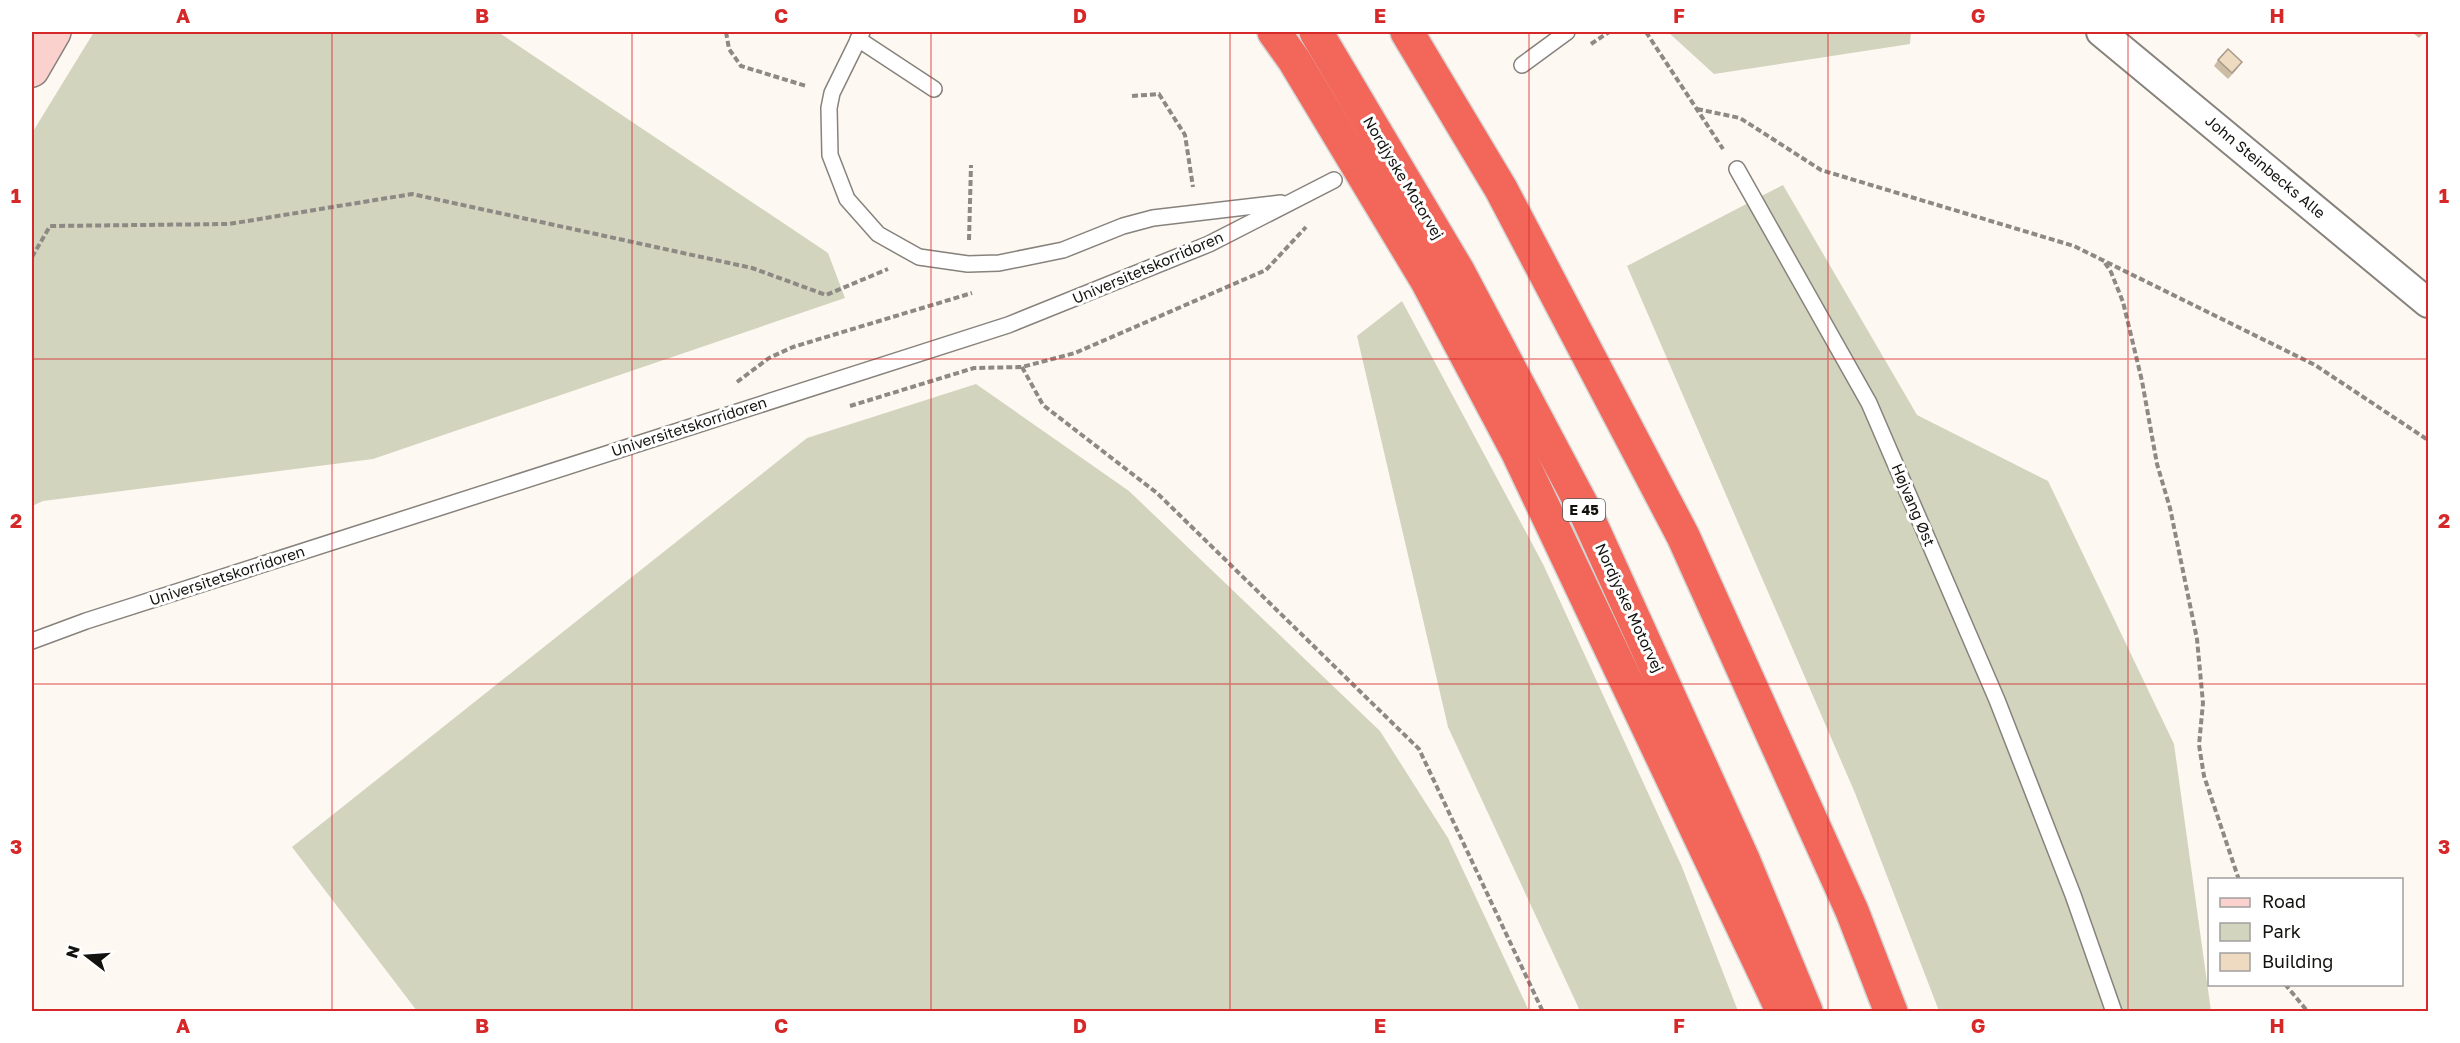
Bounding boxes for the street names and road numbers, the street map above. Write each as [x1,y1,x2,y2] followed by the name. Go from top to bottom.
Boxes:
[2202,111,2329,222] street label: John Steinbecks Alle
[1360,113,1448,242] street label: Nordjyske Motorvej
[1069,227,1226,307] street label: Universitetskorridoren
[609,392,769,460] street label: Universitetskorridoren
[1888,461,1939,549] street label: Højvang Øst
[1563,499,1605,521] road number: E 45
[1592,540,1668,675] street label: Nordjyske Motorvej
[147,541,307,609] street label: Universitetskorridoren

